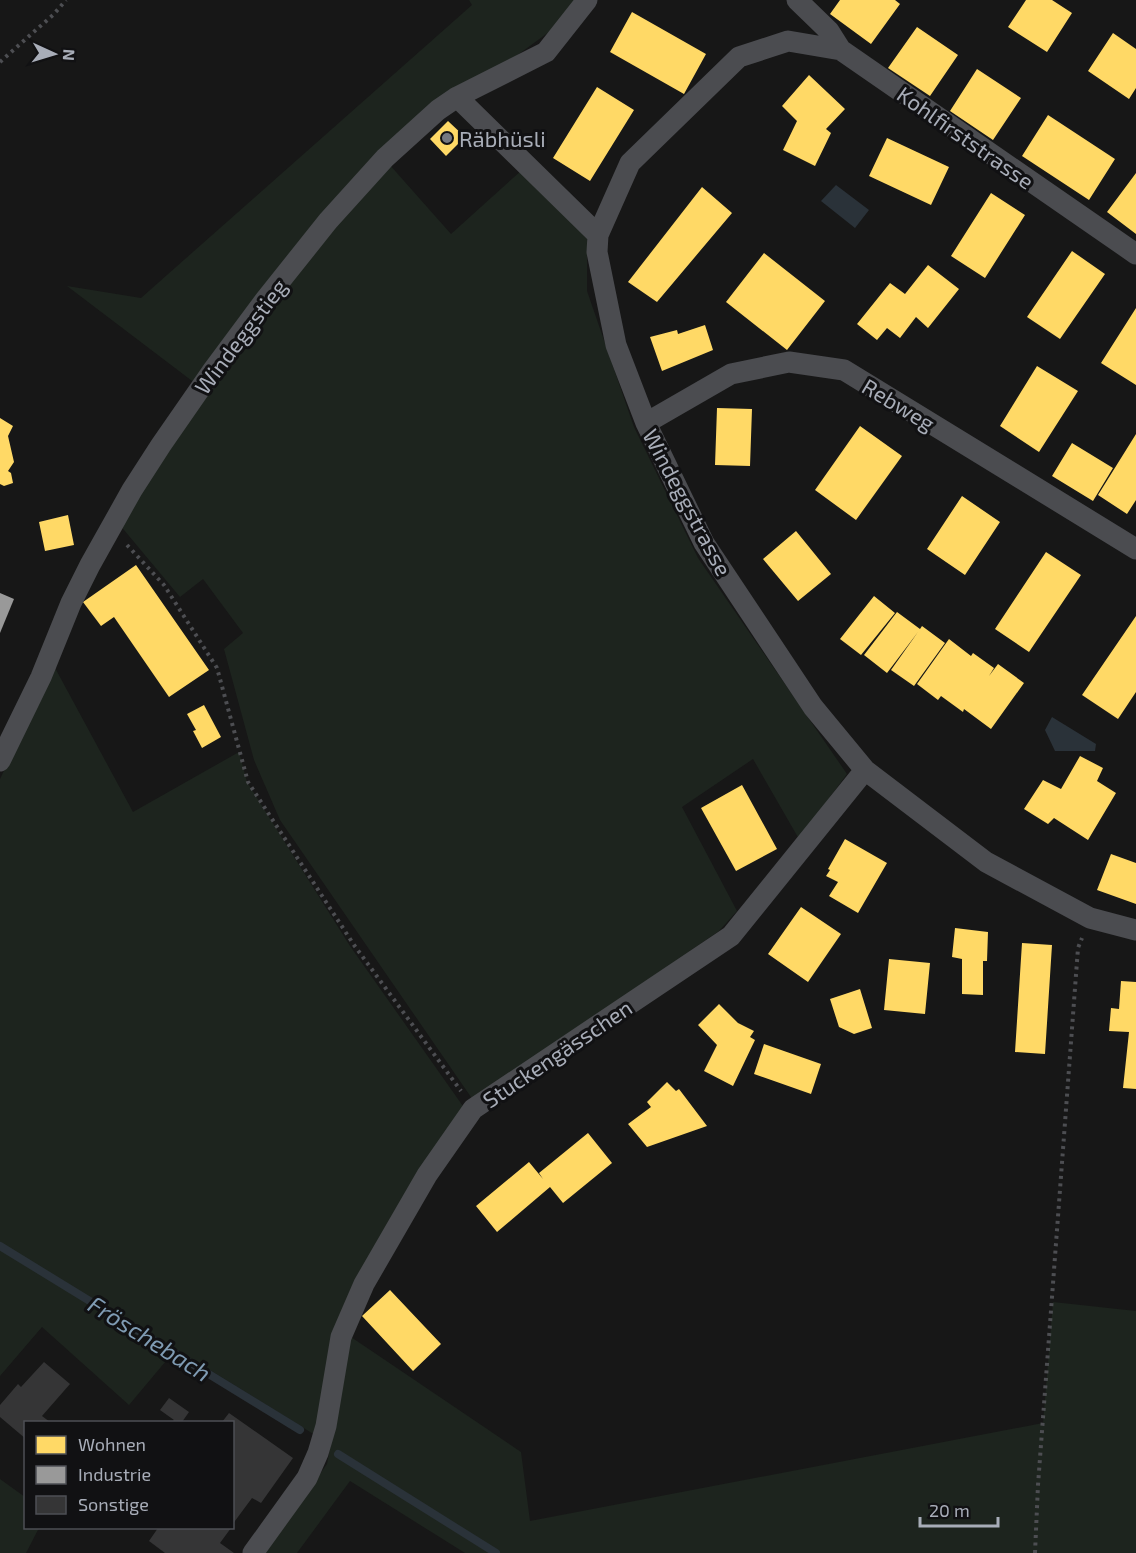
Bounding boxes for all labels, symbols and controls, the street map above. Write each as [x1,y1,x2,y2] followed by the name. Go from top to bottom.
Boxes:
[24,24,84,84] north arrow
[60,49,79,62] text: N
[893,80,1039,194] street label: Kohlfirststrasse
[459,125,546,151] place label: Räbhüsli
[440,131,454,145] marker: Räbhüsli
[188,273,292,399] street label: Windeggstieg
[858,372,940,436] street label: Rebweg
[638,424,738,580] street label: Windeggstrasse
[478,994,636,1112] street label: Stuckengässchen
[83,1289,217,1387] water label: Fröschebach
[24,1421,234,1529] legend
[78,1433,146,1455] text: Wohnen
[78,1463,151,1485] text: Industrie
[920,1490,998,1528] scale bar
[78,1493,149,1515] text: Sonstige
[929,1499,970,1521] text: 20 m

